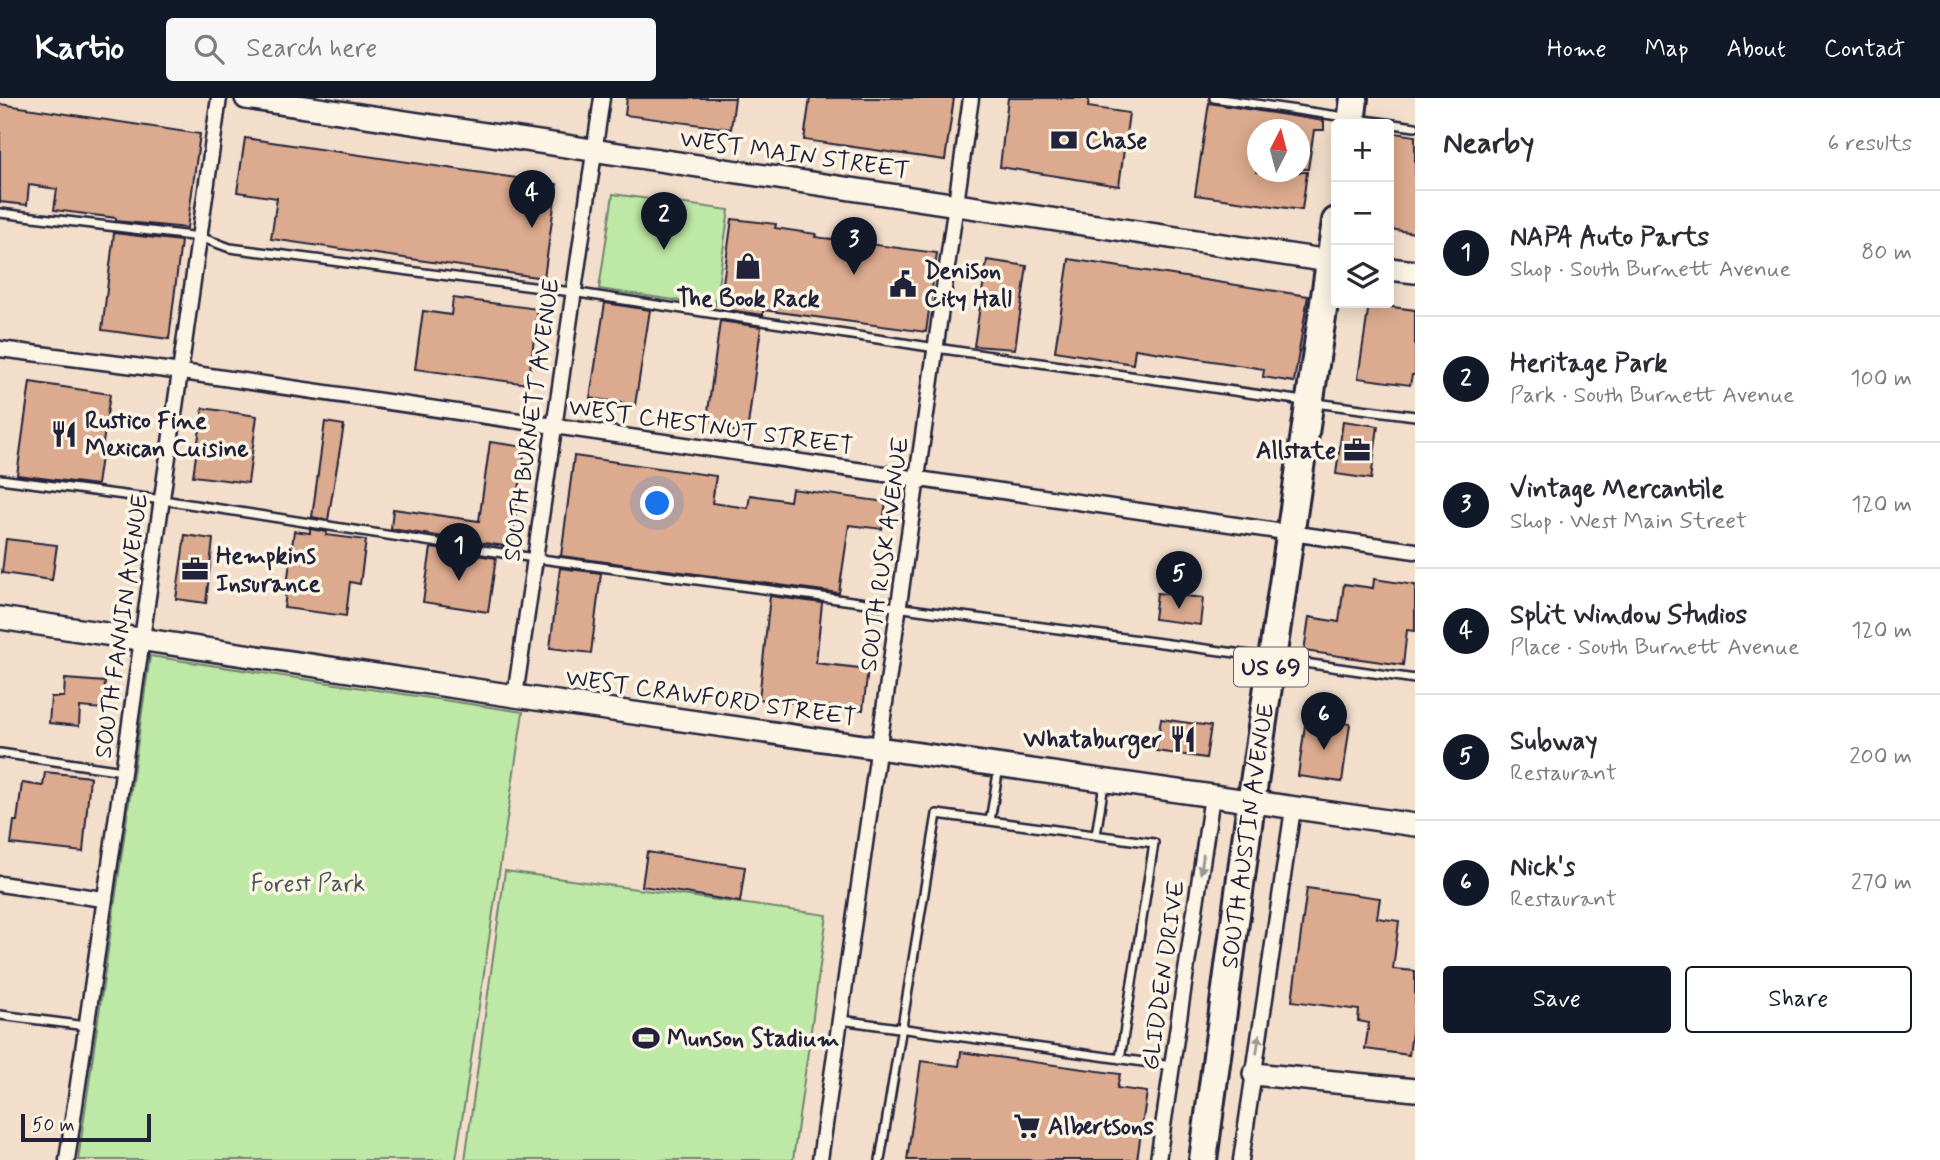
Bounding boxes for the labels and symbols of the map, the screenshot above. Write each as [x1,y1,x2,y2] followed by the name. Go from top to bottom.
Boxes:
[1247,119,1310,182] north arrow
[678,124,912,187] street label: WEST MAIN STREET
[1049,125,1079,155] bank icon: Chase
[1085,126,1147,157] place label: Chase
[509,170,555,228] pin: 4
[641,192,687,250] pin: 2
[831,217,877,275] pin: 3
[733,251,763,281] shop icon: The Book Rack
[924,256,1012,315] place label: Denison City Hall
[888,269,918,299] public building icon: Denison City Hall
[497,277,568,564] street label: SOUTH BURNETT AVENUE
[676,284,820,315] place label: The Book Rack
[567,392,855,463] street label: WEST CHESTNUT STREET
[85,406,249,465] place label: Rustico Fine Mexican Cuisine
[49,419,79,449] restaurant icon: Rustico Fine Mexican Cuisine
[854,435,917,674] street label: SOUTH RUSK AVENUE
[1342,435,1372,465] office icon: Allstate
[1256,436,1336,467] place label: Allstate
[640,486,674,520] your location
[89,492,156,761] street label: SOUTH FANNIN AVENUE
[436,523,482,581] pin: 1
[216,541,320,600] place label: Hempkins Insurance
[1156,551,1202,609] pin: 5
[180,554,210,584] office icon: Hempkins Insurance
[1234,648,1308,687] road number: US 69
[563,663,858,734] street label: WEST CRAWFORD STREET
[1301,692,1347,750] pin: 6
[1215,701,1282,971] street label: SOUTH AUSTIN AVENUE
[1168,724,1198,754] restaurant icon: Whataburger
[1023,725,1162,759] place label: Whataburger
[1197,853,1208,875] one-way arrow
[251,869,365,900] park label: Forest Park
[1136,878,1193,1072] street label: GLIDDEN DRIVE
[631,1023,661,1053] sports icon: Munson Stadium
[667,1024,840,1055] place label: Munson Stadium
[1253,1033,1264,1055] one-way arrow
[21,1111,150,1143] scale bar
[1012,1111,1042,1141] supermarket icon: Albertsons
[1048,1112,1154,1143] place label: Albertsons

